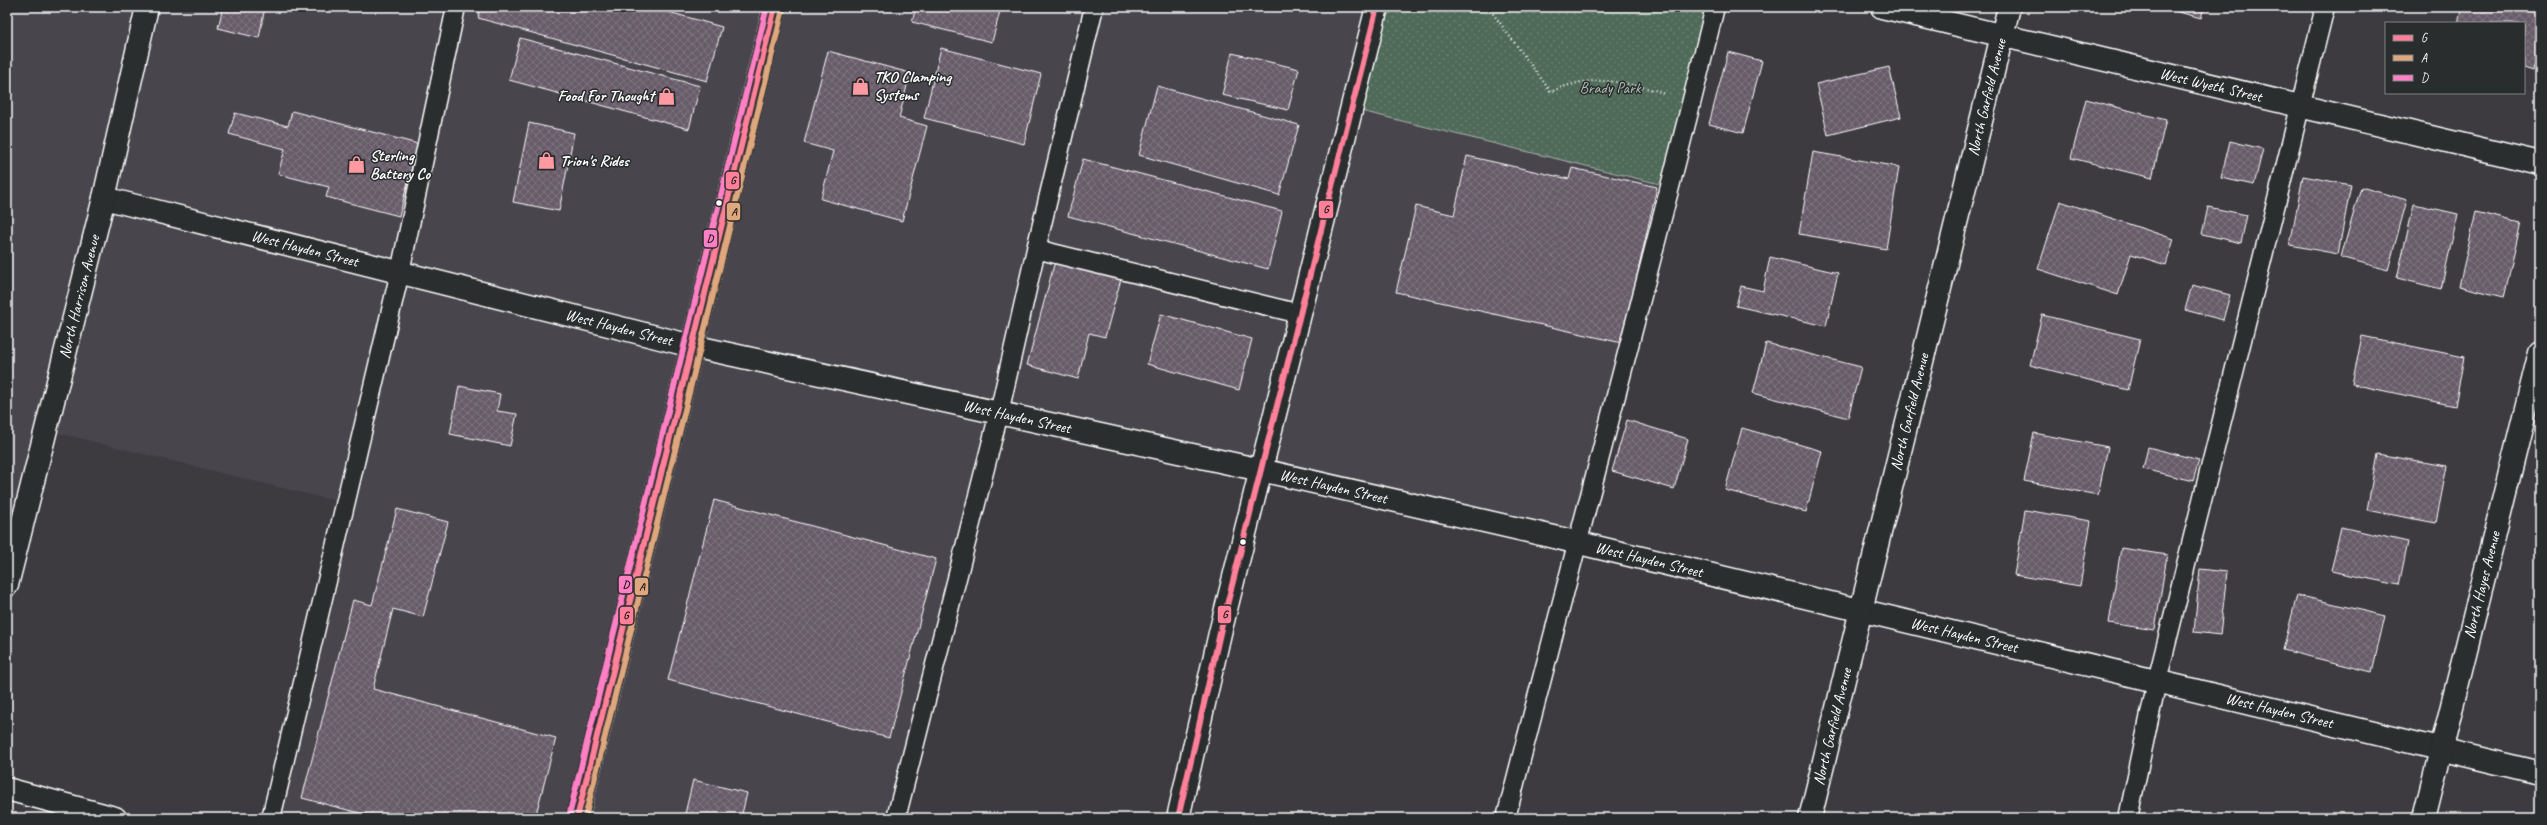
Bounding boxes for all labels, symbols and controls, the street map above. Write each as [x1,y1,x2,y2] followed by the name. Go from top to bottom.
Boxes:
[2385,22,2525,94] legend
[2421,30,2428,46] text: G
[1963,35,2011,158] street label: North Garfield Avenue
[2421,50,2428,66] text: A
[2158,63,2266,107] street label: West Wyeth Street
[874,67,953,105] place label: TKO Clamping Systems
[2421,70,2429,86] text: D
[851,76,871,96] shop icon: TKO Clamping Systems
[1579,78,1642,98] park label: Brady Park
[557,86,657,106] place label: Food For Thought
[657,86,677,106] shop icon: Food For Thought
[370,146,431,184] place label: Sterling Battery Co
[537,151,557,171] shop icon: Trion's Rides
[560,151,630,171] place label: Trion's Rides
[347,155,367,175] shop icon: Sterling Battery Co
[725,171,740,190] line badge: G
[730,173,737,187] text: G
[714,198,724,208] unlabelled marker
[1318,200,1334,219] line badge: G
[726,202,741,221] line badge: A
[1323,202,1330,216] text: G
[731,204,738,218] text: A
[249,225,362,272] street label: West Hayden Street
[703,229,718,248] line badge: D
[54,231,105,361] street label: North Harrison Avenue
[707,231,715,245] text: D
[563,305,676,351] street label: West Hayden Street
[1886,350,1934,473] street label: North Garfield Avenue
[961,395,1074,439] street label: West Hayden Street
[1278,465,1391,509] street label: West Hayden Street
[2459,528,2505,641] street label: North Hayes Avenue
[1238,537,1248,547] unlabelled marker
[1593,537,1706,583] street label: West Hayden Street
[618,575,633,594] line badge: D
[623,577,631,591] text: D
[634,577,649,596] line badge: A
[639,579,646,593] text: A
[1217,605,1232,624] line badge: G
[619,606,634,625] line badge: G
[1222,607,1229,621] text: G
[623,608,630,622] text: G
[1909,613,2021,658] street label: West Hayden Street
[1808,664,1857,787] street label: North Garfield Avenue
[2224,688,2337,733] street label: West Hayden Street

